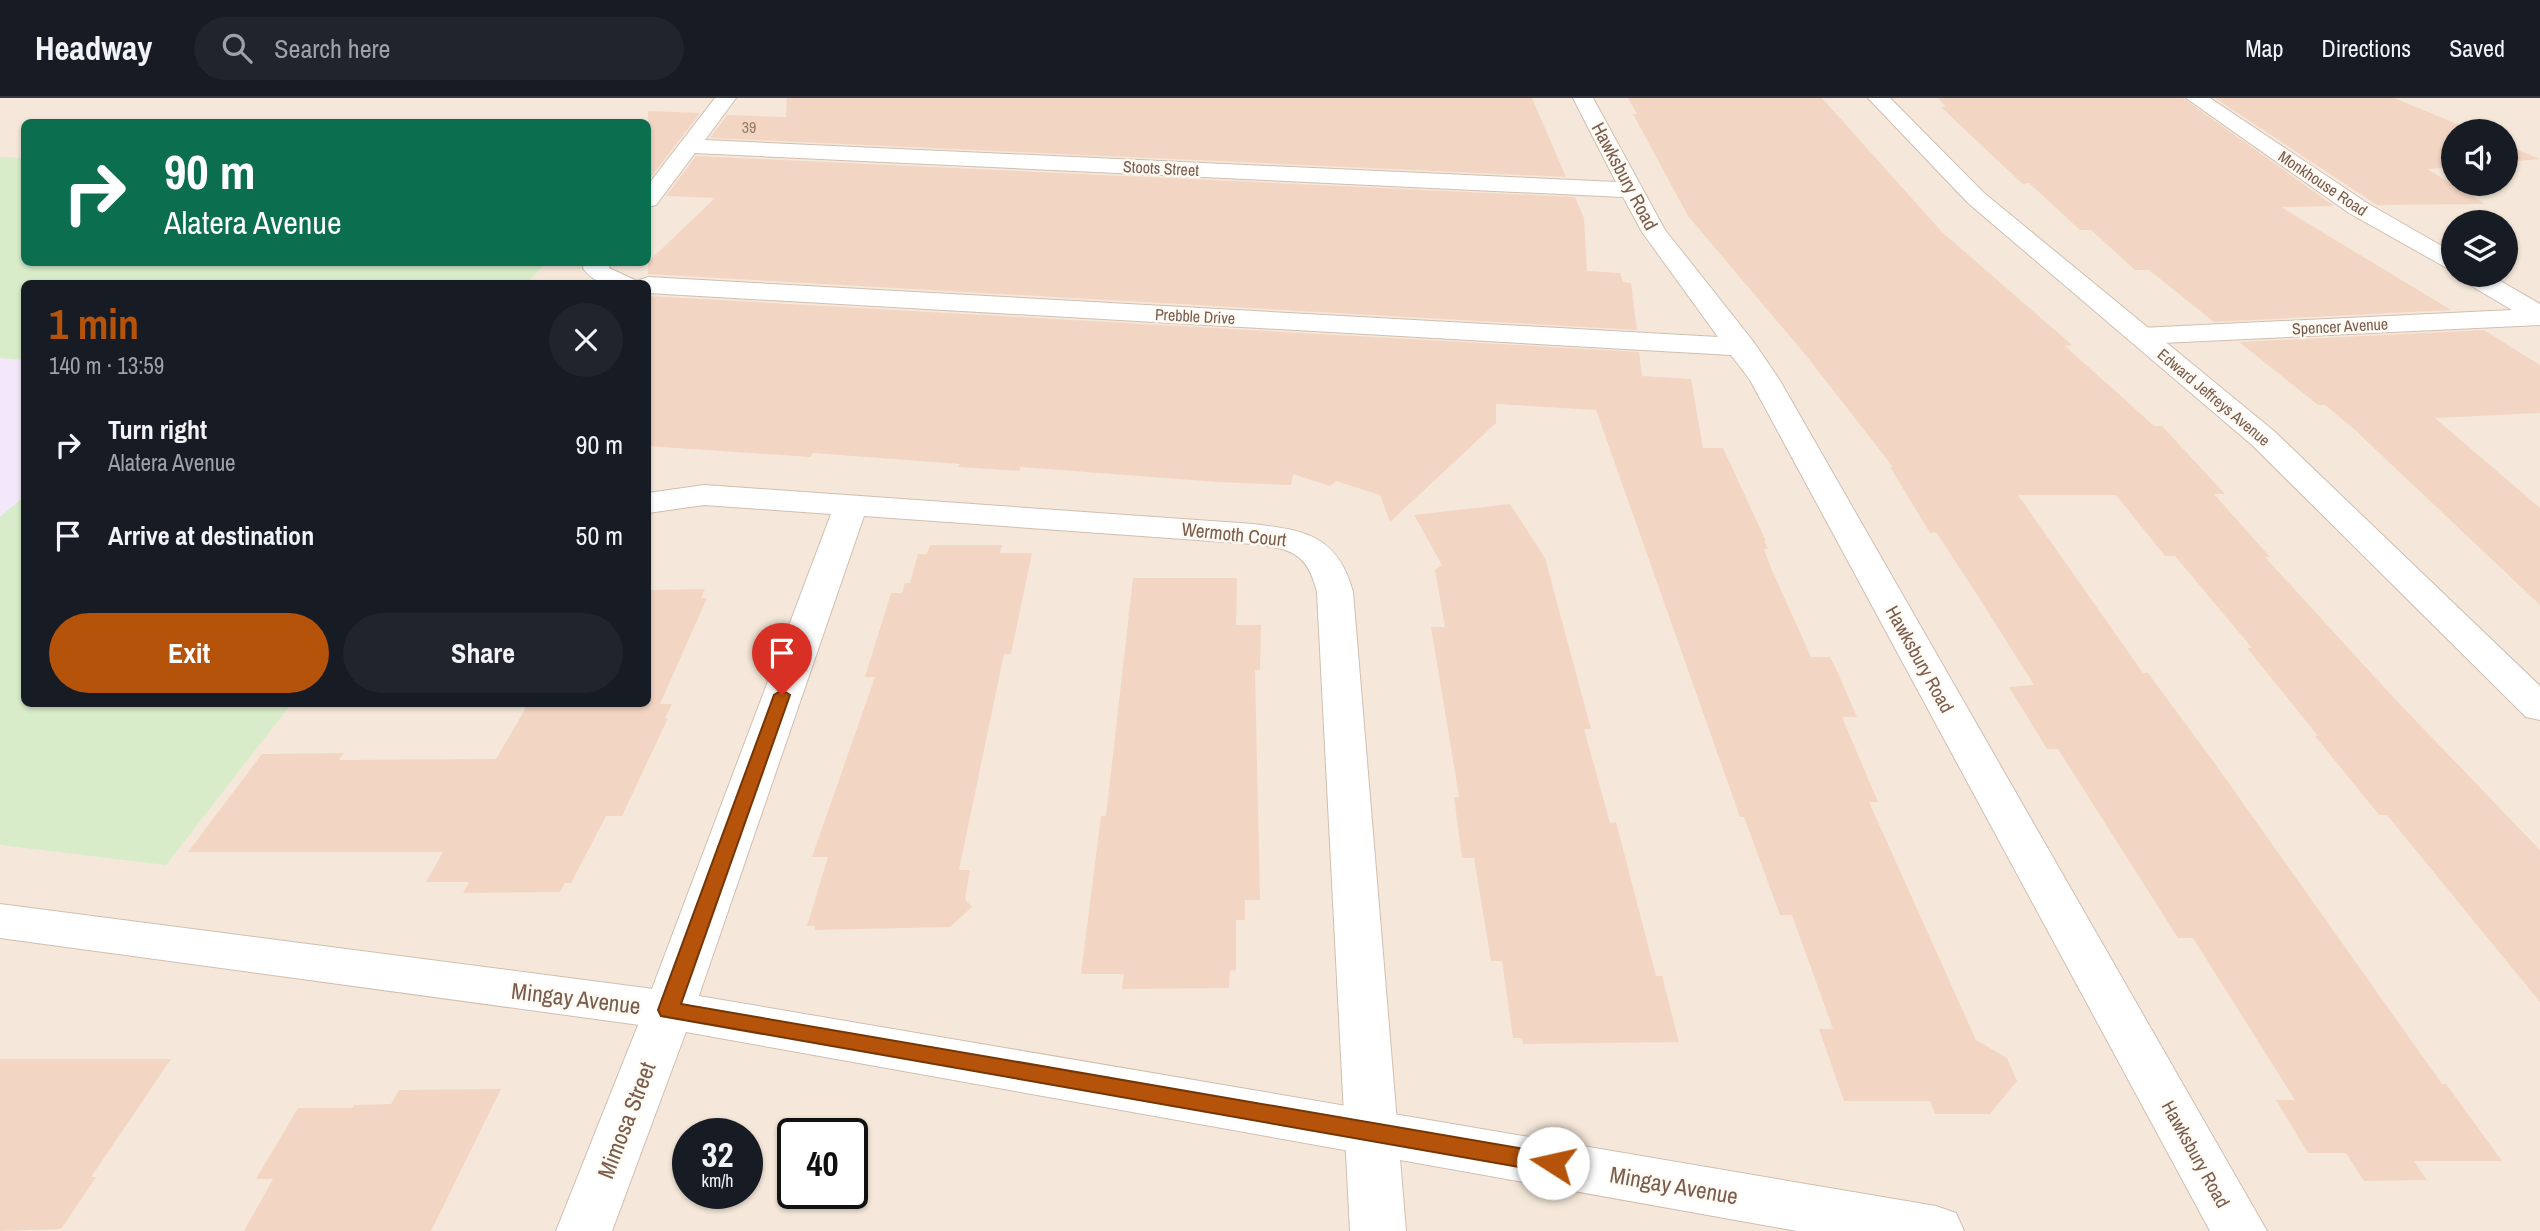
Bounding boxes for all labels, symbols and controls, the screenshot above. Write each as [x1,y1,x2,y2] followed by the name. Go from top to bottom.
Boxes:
[194,17,684,80] search box
[35,26,152,70] text: Headway
[218,29,256,67] icon: search
[274,31,390,66] text: Search here
[2245,32,2283,64] text: Map
[2321,32,2411,64] text: Directions
[2449,32,2505,64] text: Saved
[742,116,756,138] house number: 39
[1586,118,1664,234] street label: Hawksbury Road
[2441,119,2518,287] map controls
[2441,119,2518,196] button: sound
[164,138,256,204] text: 90 m
[2274,145,2372,221] street label: Monkhouse Road
[49,147,140,238] icon: right
[1123,155,1200,181] street label: Stoots Street
[164,201,342,244] text: Alatera Avenue
[2441,210,2518,287] button: layers
[49,296,139,352] text: 1 min
[549,303,623,377] button: close
[1154,303,1236,329] street label: Prebble Drive
[2291,313,2389,339] street label: Spencer Avenue
[2153,343,2275,451] street label: Edward Jeffreys Avenue
[49,350,164,381] text: 140 m · 13:59
[108,412,207,447] text: Turn right
[49,426,87,464] icon: right
[576,427,623,462] text: 90 m
[108,447,236,478] text: Alatera Avenue
[1180,516,1288,553] street label: Wermoth Court
[49,517,87,555] icon: arrive
[108,518,314,553] text: Arrive at destination
[576,518,623,553] text: 50 m
[1880,601,1960,717] street label: Hawksbury Road
[49,613,329,693] button: Exit
[343,613,623,693] button: Share
[752,623,812,695] pin
[763,634,801,672] icon: arrive
[510,975,642,1021] street label: Mingay Avenue
[590,1057,662,1183] street label: Mimosa Street
[2156,1096,2236,1212] street label: Hawksbury Road
[777,1118,868,1209] speed limit sign: 40
[1516,1126,1590,1200] position arrow
[702,1131,733,1178] text: 32
[1607,1158,1741,1212] street label: Mingay Avenue
[702,1168,734,1193] text: km/h

